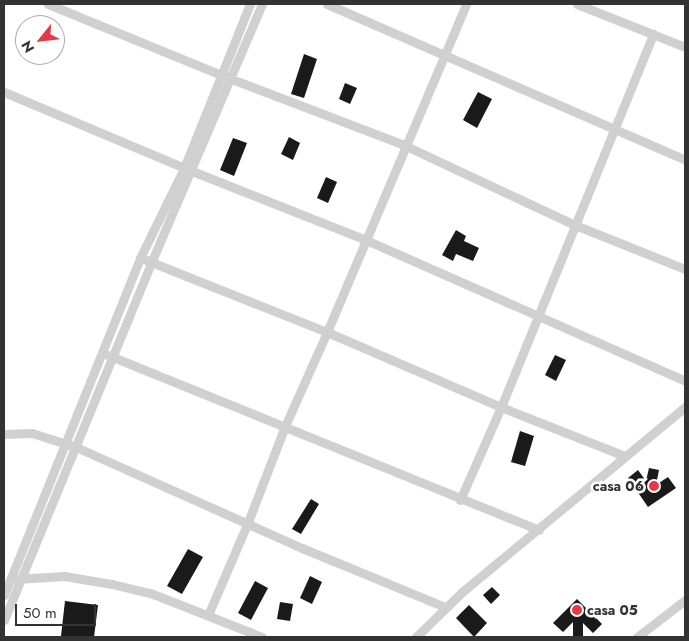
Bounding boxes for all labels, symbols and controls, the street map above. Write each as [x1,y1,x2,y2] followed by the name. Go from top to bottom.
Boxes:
[15,15,65,65] north arrow
[16,37,39,57] text: N
[593,478,644,494] place label: casa 06
[648,480,660,492] marker: casa 06
[18,594,99,626] scale bar
[23,602,57,624] text: 50 m
[587,602,638,618] place label: casa 05
[571,604,583,616] marker: casa 05

